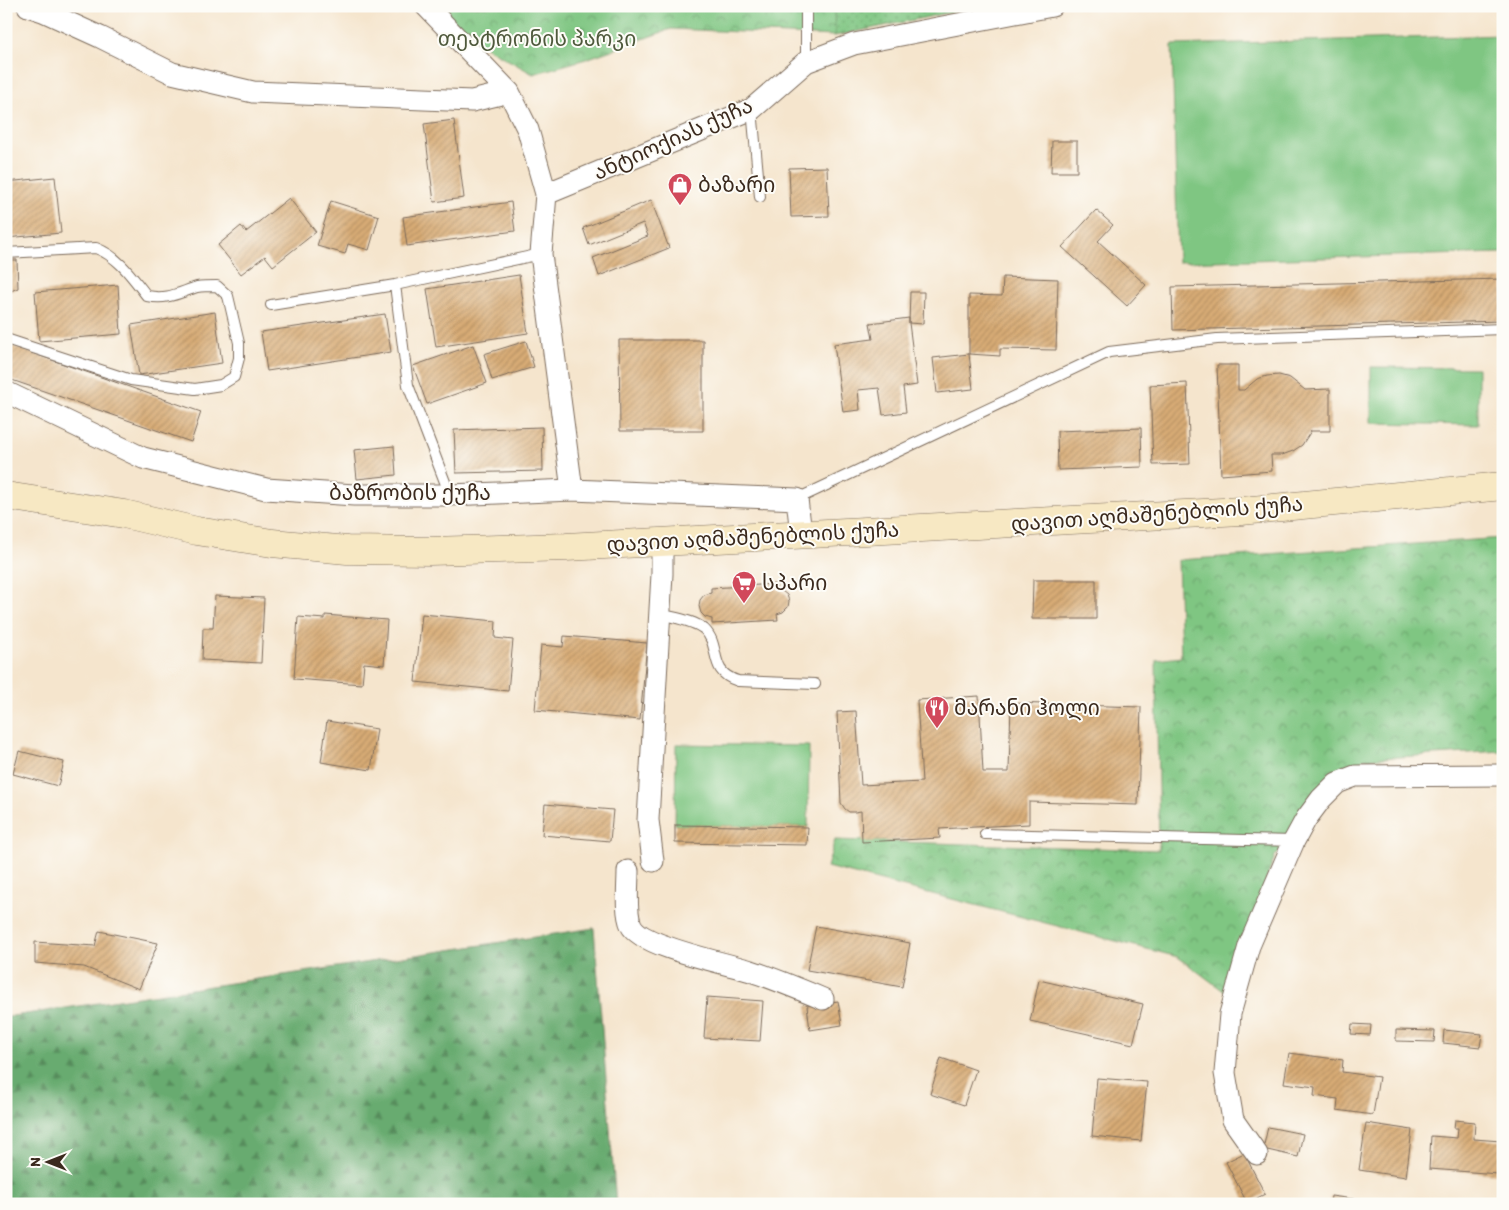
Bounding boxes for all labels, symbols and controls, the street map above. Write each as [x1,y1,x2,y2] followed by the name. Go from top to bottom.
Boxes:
[438,26,636,51] park label: თეატრონის პარკი
[589,92,756,185] street label: ანტიოქიას ქუჩა
[667,172,693,206] shop icon: ბაზარი
[698,172,775,197] place label: ბაზარი
[329,480,491,505] street label: ბაზრობის ქუჩა
[1010,491,1304,537] street label: დავით აღმაშენებლის ქუჩა
[606,516,900,558] street label: დავით აღმაშენებლის ქუჩა
[731,570,757,604] supermarket icon: სპარი
[762,570,827,595] place label: სპარი
[924,695,950,729] restaurant icon: მარანი ჰოლი
[954,695,1100,721] place label: მარანი ჰოლი
[22,1138,72,1188] north arrow
[27,1157,44,1167] text: N

